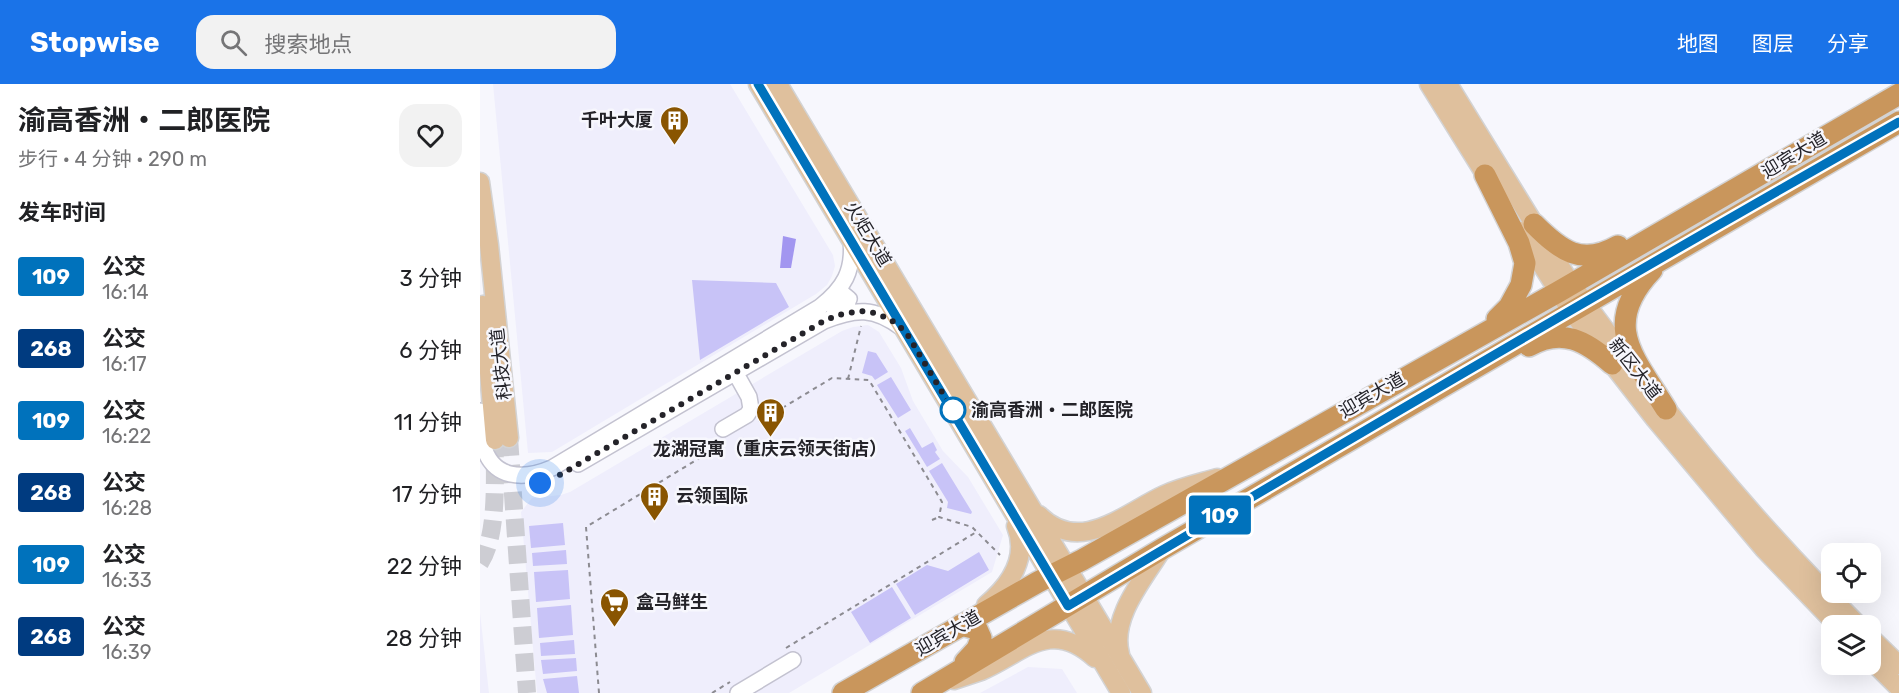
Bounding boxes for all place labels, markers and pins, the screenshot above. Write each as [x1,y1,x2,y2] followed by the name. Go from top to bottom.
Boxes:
[658,104,690,146] building icon: 千叶大厦
[581,109,653,131] place label: 千叶大厦
[754,396,786,438] building icon: 龙湖冠寓（重庆云领天街店）
[940,397,966,423] marker: 渝高香洲‧二郎医院
[971,399,1133,421] place label: 渝高香洲‧二郎医院
[653,438,887,460] place label: 龙湖冠寓（重庆云领天街店）
[639,480,671,522] building icon: 云领国际
[676,485,748,507] place label: 云领国际
[599,586,631,628] supermarket icon: 盒马鲜生
[636,591,708,613] place label: 盒马鲜生

